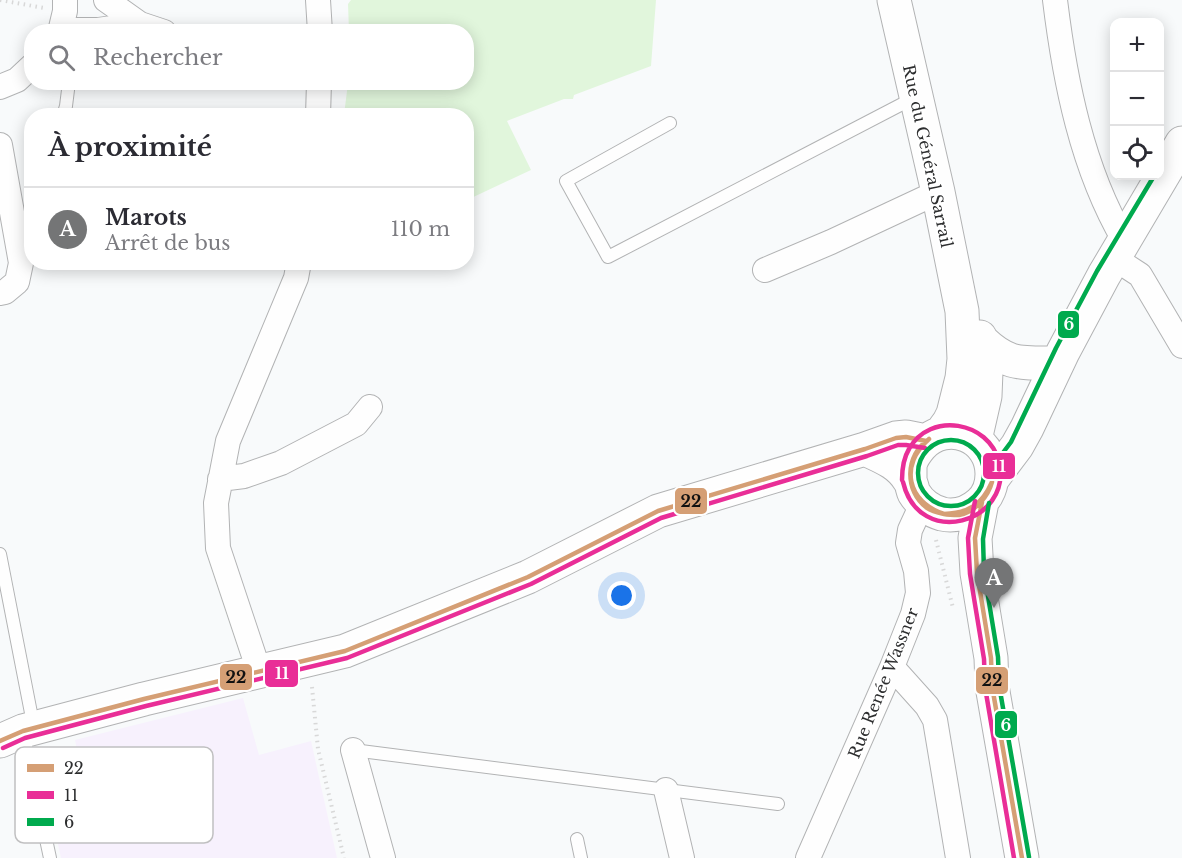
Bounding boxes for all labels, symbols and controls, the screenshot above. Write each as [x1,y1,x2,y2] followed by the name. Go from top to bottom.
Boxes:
[1110,18,1164,180] map controls
[1110,18,1164,72] button: +
[24,24,474,90] search box
[45,41,78,74] icon: search
[93,44,223,71] text: Rechercher
[899,63,957,249] street label: Rue du Général Sarrail
[1110,72,1164,126] button: −
[1110,126,1164,180] button: locate
[48,131,212,163] text: À proximité
[105,204,187,231] text: Marots
[59,217,76,241] text: A
[391,217,450,241] text: 110 m
[105,231,230,255] text: Arrêt de bus
[1057,310,1080,339] line badge: 6
[1064,314,1075,334] text: 6
[982,452,1016,480] line badge: 11
[992,456,1006,476] text: 11
[674,487,708,515] line badge: 22
[681,491,701,511] text: 22
[974,558,1014,608] pin: A
[607,581,636,610] your location
[844,604,923,761] street label: Rue Renée Wassner
[264,659,299,688] line badge: 11
[219,663,253,691] line badge: 22
[275,663,289,683] text: 11
[975,666,1009,695] line badge: 22
[226,667,246,687] text: 22
[982,670,1002,690] text: 22
[994,710,1018,739] line badge: 6
[1001,715,1012,735] text: 6
[15,747,213,843] legend
[64,758,84,778] text: 22
[64,785,78,805] text: 11
[64,812,74,832] text: 6

